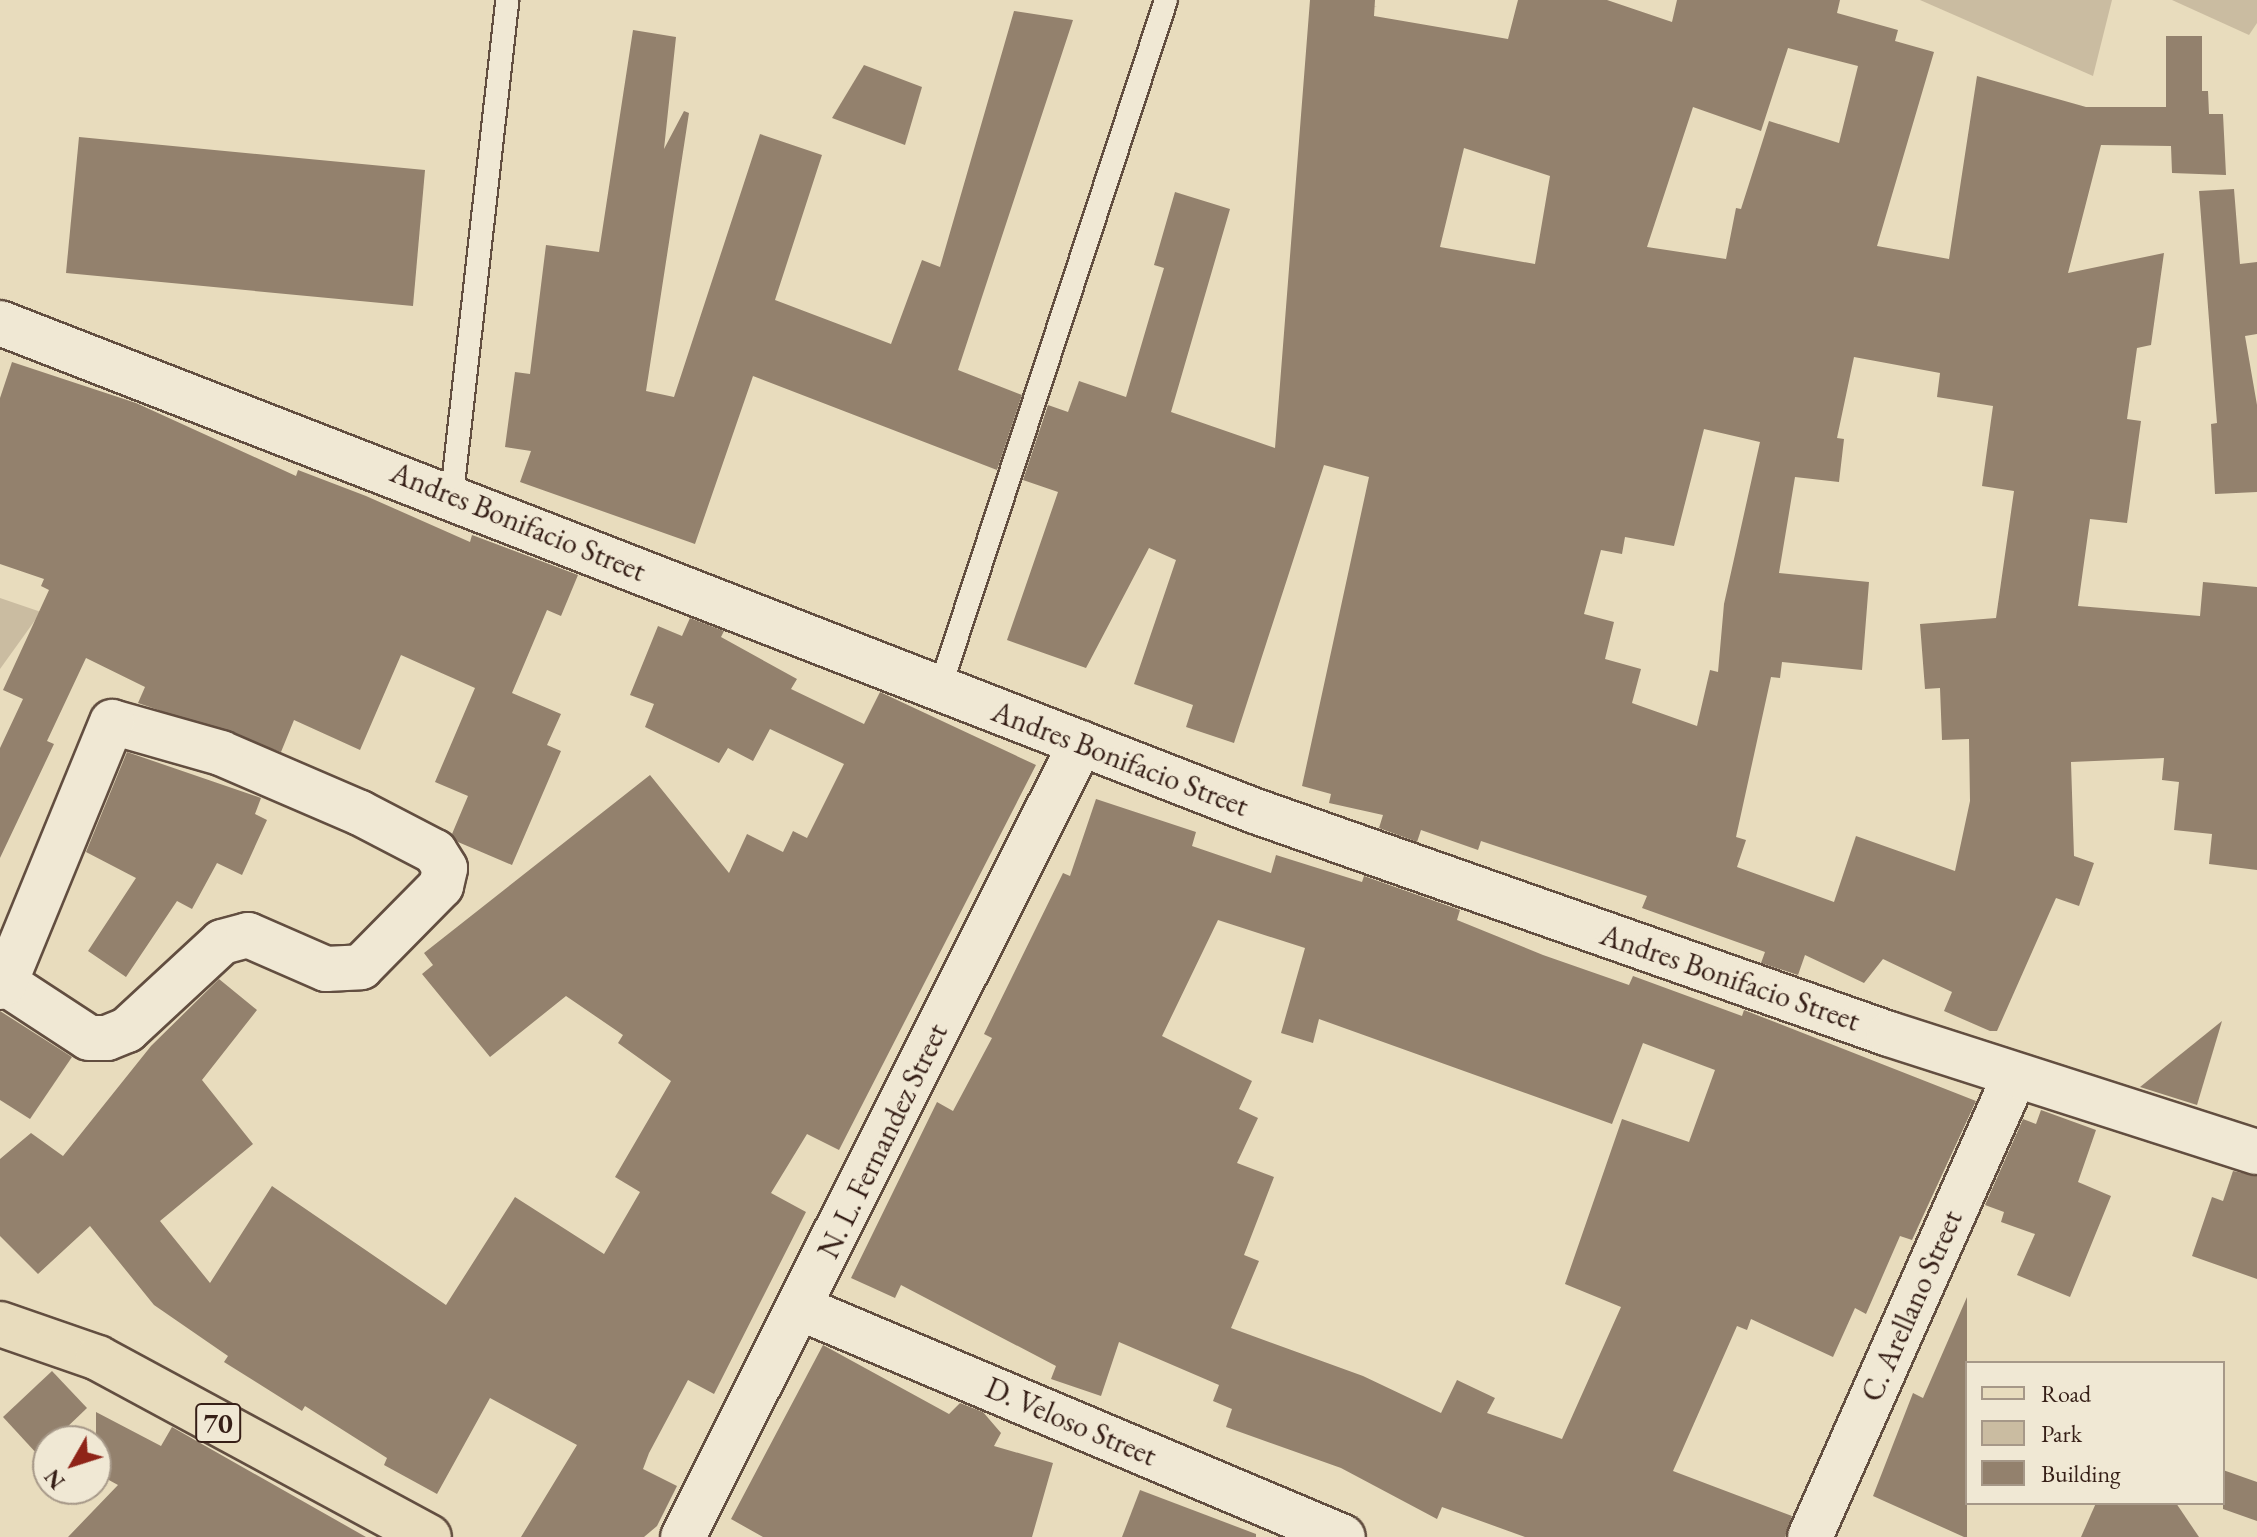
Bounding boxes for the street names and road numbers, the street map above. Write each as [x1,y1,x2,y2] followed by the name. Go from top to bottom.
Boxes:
[385,454,651,590] street label: Andres Bonifacio Street
[987,693,1253,825] street label: Andres Bonifacio Street
[1596,917,1864,1039] street label: Andres Bonifacio Street
[810,1018,956,1264] street label: N. L. Fernandez Street
[1854,1205,1970,1407] street label: C. Arellano Street
[980,1370,1162,1474] street label: D. Veloso Street
[194,1399,242,1447] road number: 70

